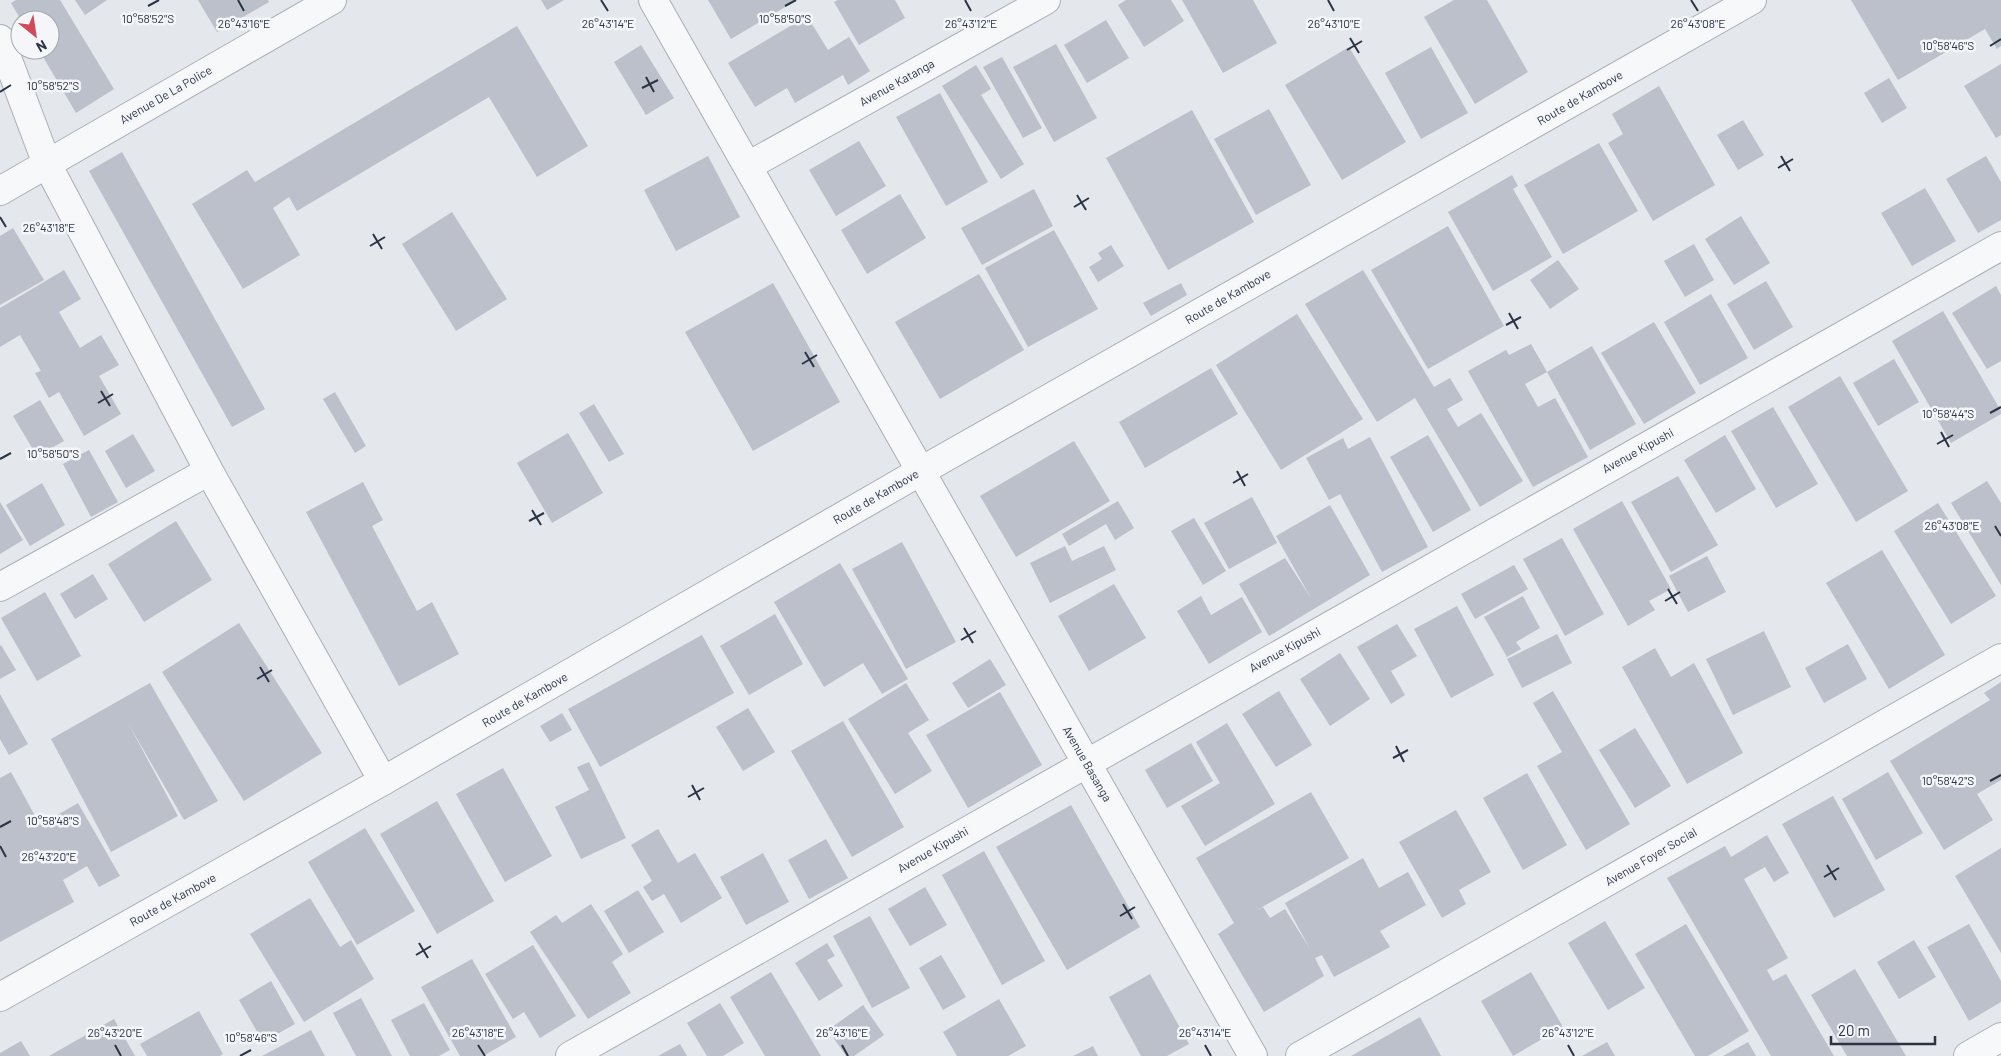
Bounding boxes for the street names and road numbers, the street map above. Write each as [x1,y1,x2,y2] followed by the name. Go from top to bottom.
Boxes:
[857,56,936,108] street label: Avenue Katanga
[117,62,214,126] street label: Avenue De La Police
[1534,67,1625,127] street label: Route de Kambove
[1182,266,1273,326] street label: Route de Kambove
[1599,425,1676,475] street label: Avenue Kipushi
[830,466,921,526] street label: Route de Kambove
[1246,624,1323,674] street label: Avenue Kipushi
[479,669,570,729] street label: Route de Kambove
[1061,723,1115,804] street label: Avenue Basanga
[895,823,970,875] street label: Avenue Kipushi
[1602,824,1699,888] street label: Avenue Foyer Social
[127,870,218,929] street label: Route de Kambove

